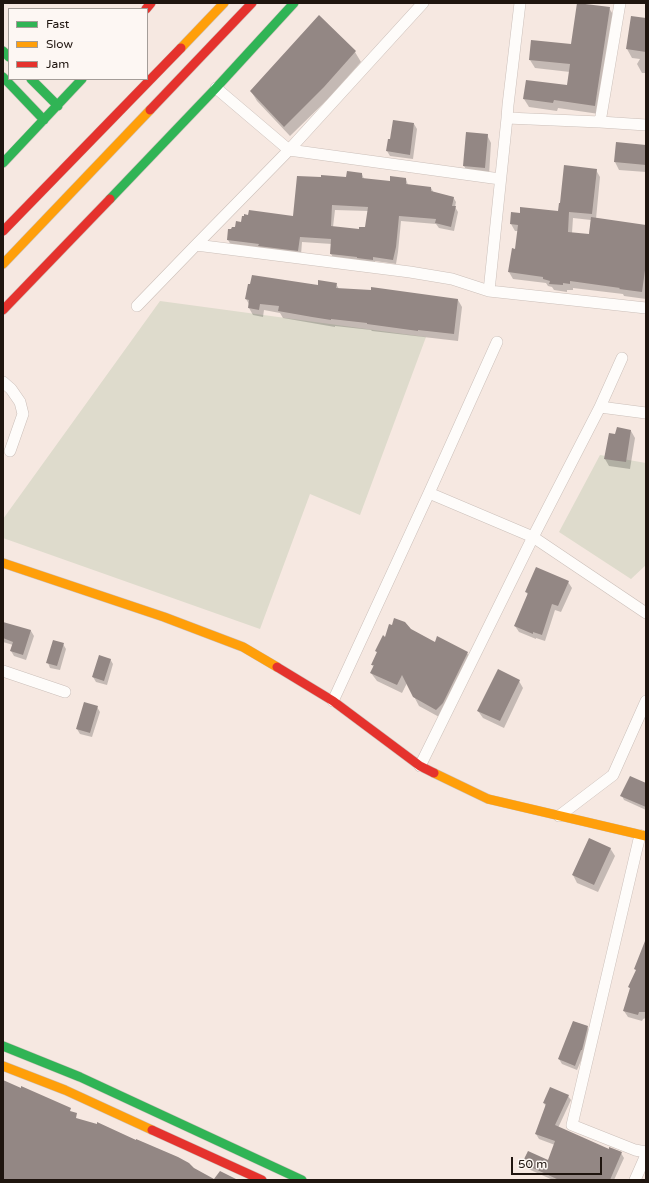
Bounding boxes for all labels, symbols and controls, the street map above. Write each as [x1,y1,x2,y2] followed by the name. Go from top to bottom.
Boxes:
[8,8,148,80] legend
[46,17,69,31] text: Fast
[46,37,73,51] text: Slow
[46,57,69,71] text: Jam
[513,1149,604,1175] scale bar
[518,1157,547,1171] text: 50 m

